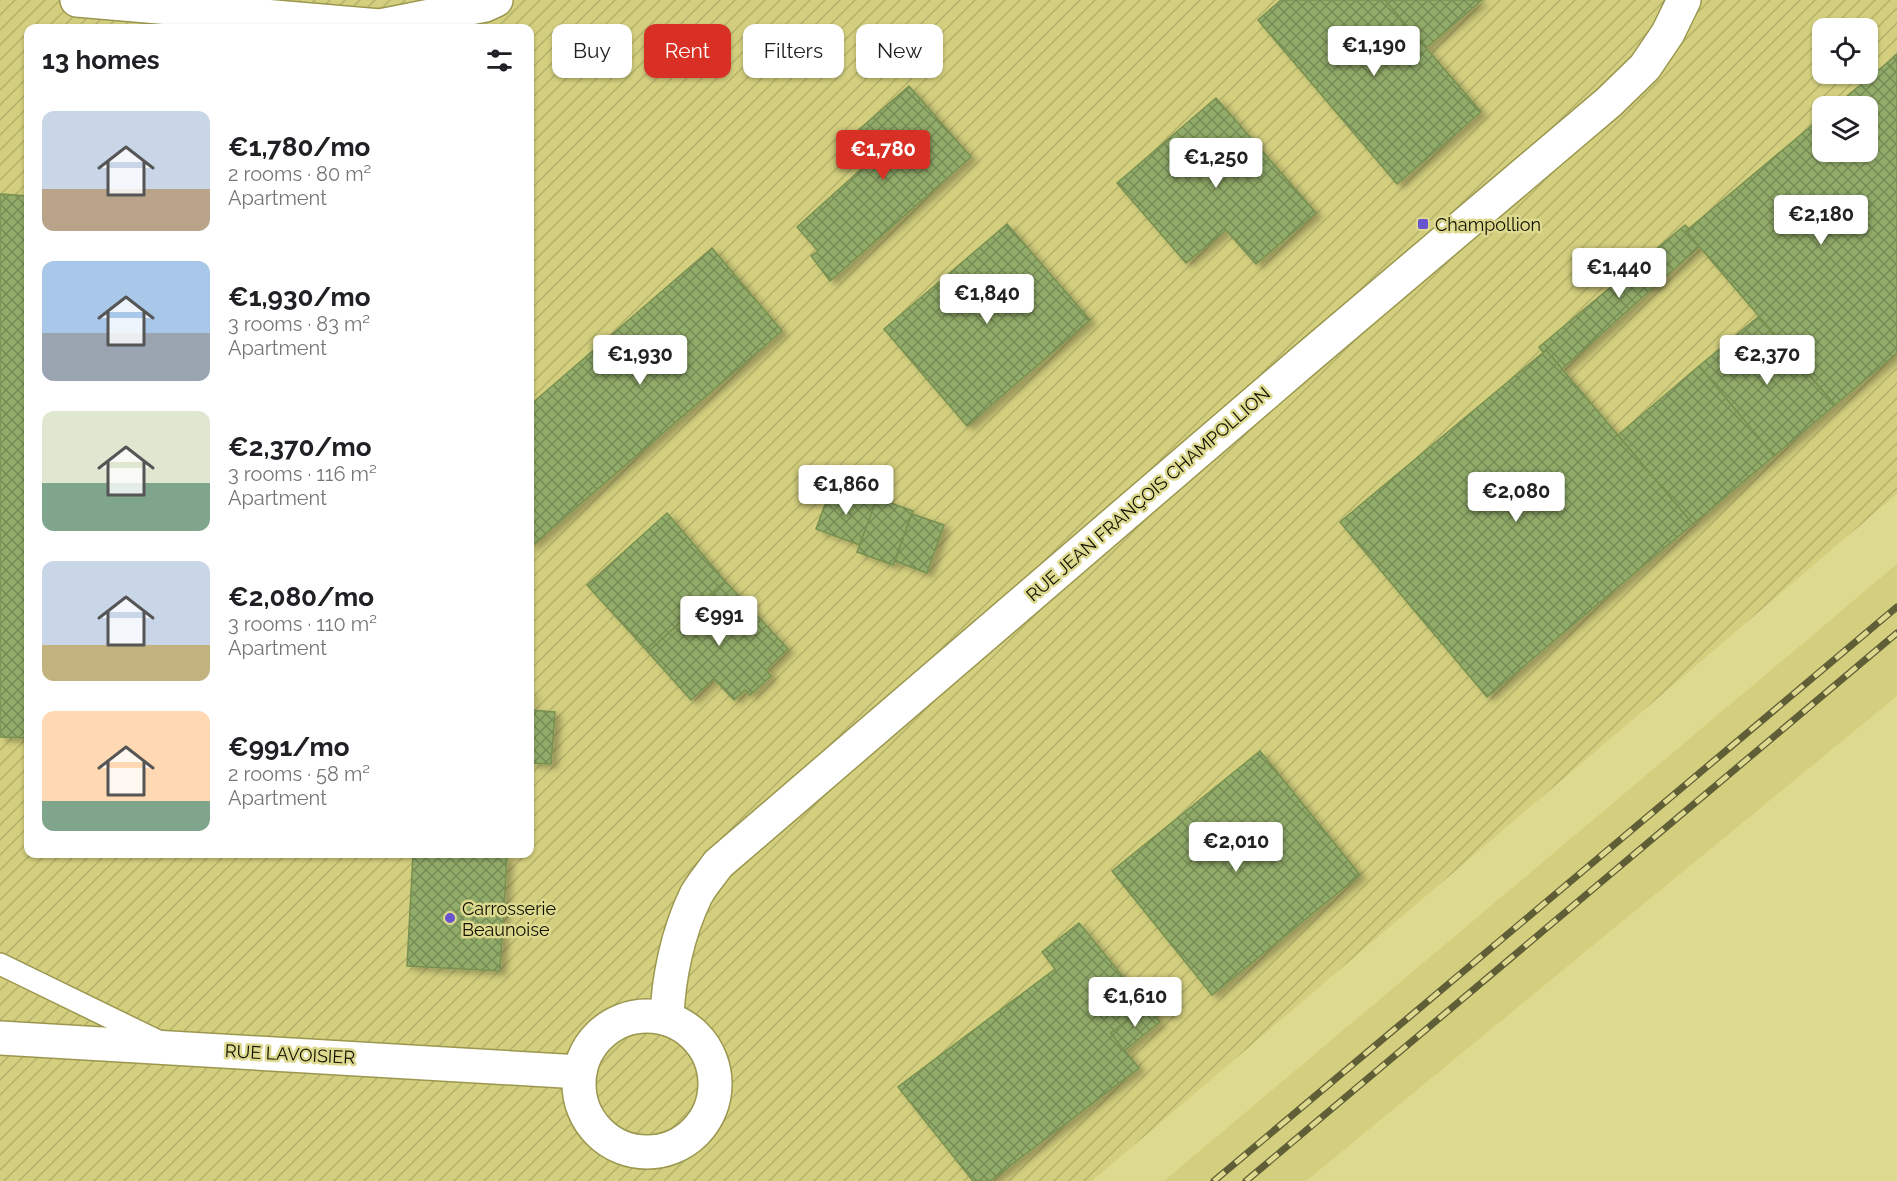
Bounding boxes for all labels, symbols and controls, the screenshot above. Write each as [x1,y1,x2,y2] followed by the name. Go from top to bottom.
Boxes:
[1812,18,1878,162] map controls
[1812,18,1878,84] button: locate
[552,24,632,78] chip: Buy
[644,24,731,78] chip: Rent
[743,24,844,78] chip: Filters
[856,24,943,78] chip: New
[1325,26,1423,77] pin: €1,190
[1342,33,1406,57] text: €1,190
[483,44,516,77] icon: filters
[42,45,160,75] text: 13 homes
[1812,96,1878,162] button: layers
[834,130,932,181] pin: €1,780
[228,132,370,162] text: €1,780/mo
[90,135,162,207] icon: home
[850,137,916,161] text: €1,780
[1167,138,1265,189] pin: €1,250
[1183,145,1249,169] text: €1,250
[228,162,371,186] text: 2 rooms · 80 m²
[228,186,327,210] text: Apartment
[1772,195,1870,246] pin: €2,180
[1788,202,1854,226] text: €2,180
[1435,214,1541,235] place label: Champollion
[1416,217,1430,231] marker: Champollion
[1570,248,1668,299] pin: €1,440
[1586,255,1652,279] text: €1,440
[938,274,1036,325] pin: €1,840
[954,281,1020,305] text: €1,840
[228,282,370,312] text: €1,930/mo
[90,285,162,357] icon: home
[228,312,370,336] text: 3 rooms · 83 m²
[591,335,689,386] pin: €1,930
[1718,335,1816,386] pin: €2,370
[228,336,327,360] text: Apartment
[607,342,673,366] text: €1,930
[1734,342,1800,366] text: €2,370
[1022,382,1274,606] street label: RUE JEAN FRANÇOIS CHAMPOLLION
[228,432,372,462] text: €2,370/mo
[90,435,162,507] icon: home
[228,462,377,486] text: 3 rooms · 116 m²
[797,465,895,516] pin: €1,860
[813,472,879,496] text: €1,860
[1467,472,1565,523] pin: €2,080
[1482,479,1550,503] text: €2,080
[228,486,327,510] text: Apartment
[228,582,374,612] text: €2,080/mo
[90,585,162,657] icon: home
[683,596,755,647] pin: €991
[694,603,744,627] text: €991
[228,612,377,636] text: 3 rooms · 110 m²
[228,636,327,660] text: Apartment
[228,732,350,762] text: €991/mo
[90,735,162,807] icon: home
[228,762,370,786] text: 2 rooms · 58 m²
[228,786,327,810] text: Apartment
[1187,822,1285,873] pin: €2,010
[1203,829,1269,853] text: €2,010
[462,898,556,940] place label: Carrosserie Beaunoise
[443,911,457,925] marker: Carrosserie Beaunoise
[1086,977,1184,1028] pin: €1,610
[1103,984,1167,1008] text: €1,610
[224,1040,356,1068] street label: RUE LAVOISIER

